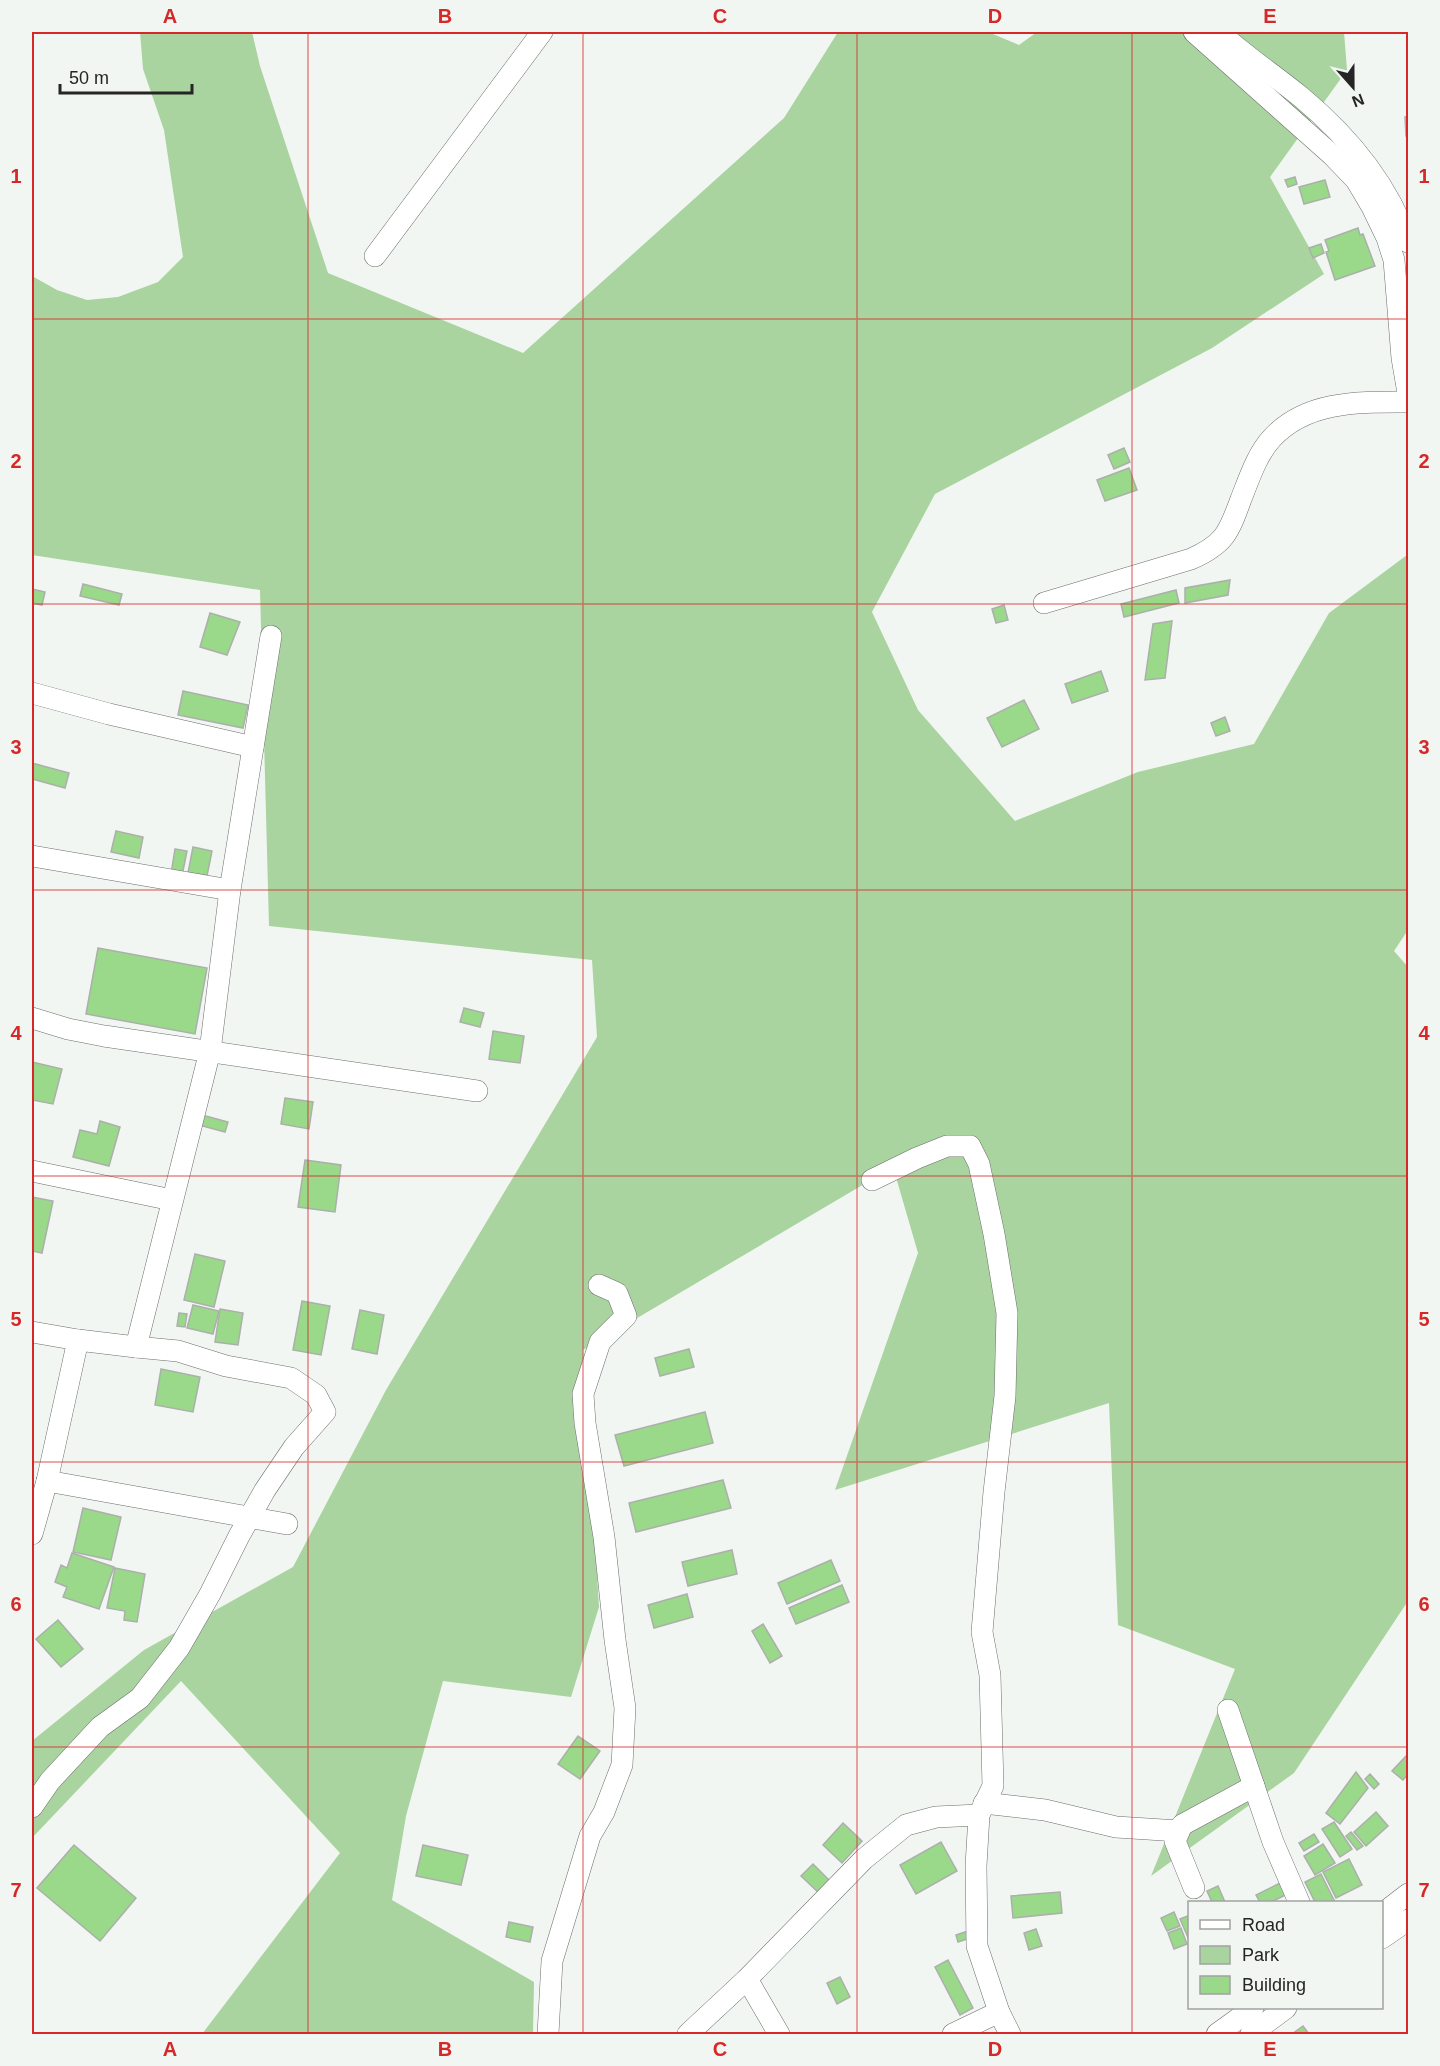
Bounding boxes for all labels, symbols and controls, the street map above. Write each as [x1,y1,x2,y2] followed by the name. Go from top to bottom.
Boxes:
[163,5,177,27] text: A
[438,5,452,27] text: B
[713,5,727,27] text: C
[988,5,1002,27] text: D
[1263,5,1277,27] text: E
[60,57,192,95] scale bar
[1323,57,1383,117] north arrow
[69,68,109,88] text: 50 m
[1350,91,1367,111] text: N
[10,165,22,187] text: 1
[1418,165,1430,187] text: 1
[10,450,22,472] text: 2
[1418,450,1430,472] text: 2
[10,736,22,758] text: 3
[1418,736,1430,758] text: 3
[10,1022,22,1044] text: 4
[1418,1022,1430,1044] text: 4
[10,1308,22,1330] text: 5
[1418,1308,1430,1330] text: 5
[10,1593,22,1615] text: 6
[1418,1593,1430,1615] text: 6
[10,1879,22,1901] text: 7
[1418,1879,1430,1901] text: 7
[1188,1901,1383,2009] legend
[1242,1915,1285,1935] text: Road
[1242,1945,1280,1965] text: Park
[1242,1975,1306,1995] text: Building
[163,2038,177,2060] text: A
[438,2038,452,2060] text: B
[713,2038,727,2060] text: C
[988,2038,1002,2060] text: D
[1263,2038,1277,2060] text: E

